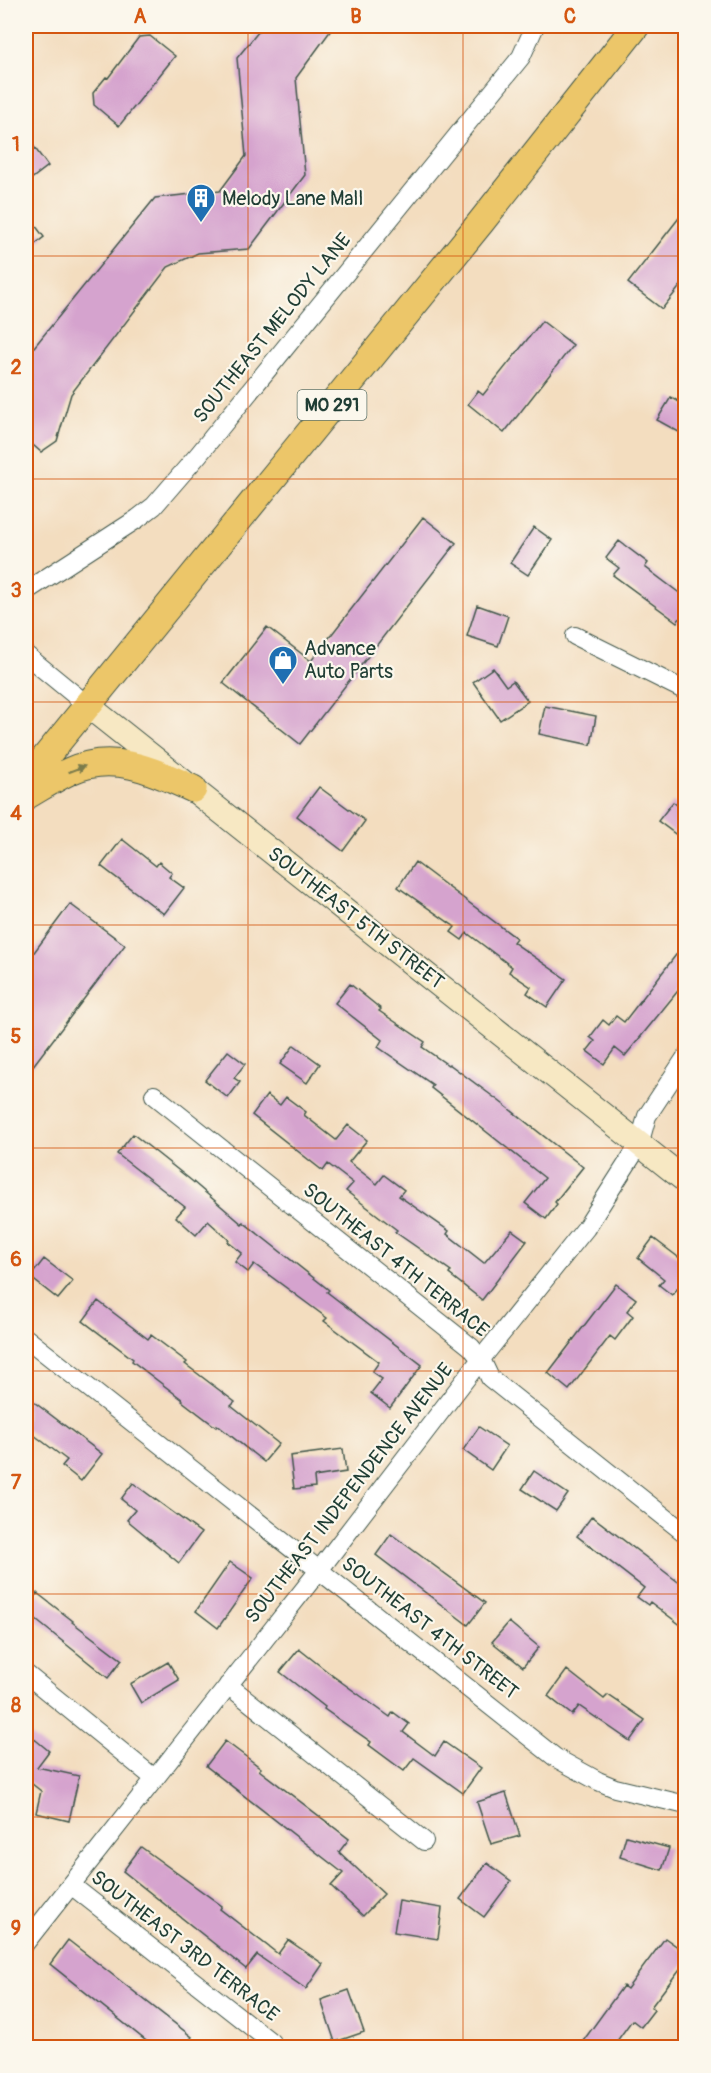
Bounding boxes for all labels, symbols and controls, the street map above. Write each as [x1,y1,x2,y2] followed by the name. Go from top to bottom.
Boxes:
[134,4,147,29] text: A
[350,4,362,29] text: B
[564,4,576,29] text: C
[12,132,20,157] text: 1
[185,182,217,224] building icon: Melody Lane Mall
[222,186,363,211] place label: Melody Lane Mall
[188,228,356,428] street label: SOUTHEAST MELODY LANE
[10,355,22,380] text: 2
[298,390,366,420] road number: MO 291
[10,578,22,603] text: 3
[304,636,393,684] place label: Advance Auto Parts
[267,644,299,686] shop icon: Advance Auto Parts
[68,763,86,773] one-way arrow
[10,801,22,826] text: 4
[263,841,449,995] street label: SOUTHEAST 5TH STREET
[11,1024,22,1049] text: 5
[298,1177,494,1343] street label: SOUTHEAST 4TH TERRACE
[10,1247,22,1272] text: 6
[240,1358,458,1628] street label: SOUTHEAST INDEPENDENCE AVENUE
[11,1470,22,1495] text: 7
[336,1551,524,1705] street label: SOUTHEAST 4TH STREET
[11,1693,21,1718] text: 8
[86,1865,284,2027] street label: SOUTHEAST 3RD TERRACE
[11,1916,21,1941] text: 9

